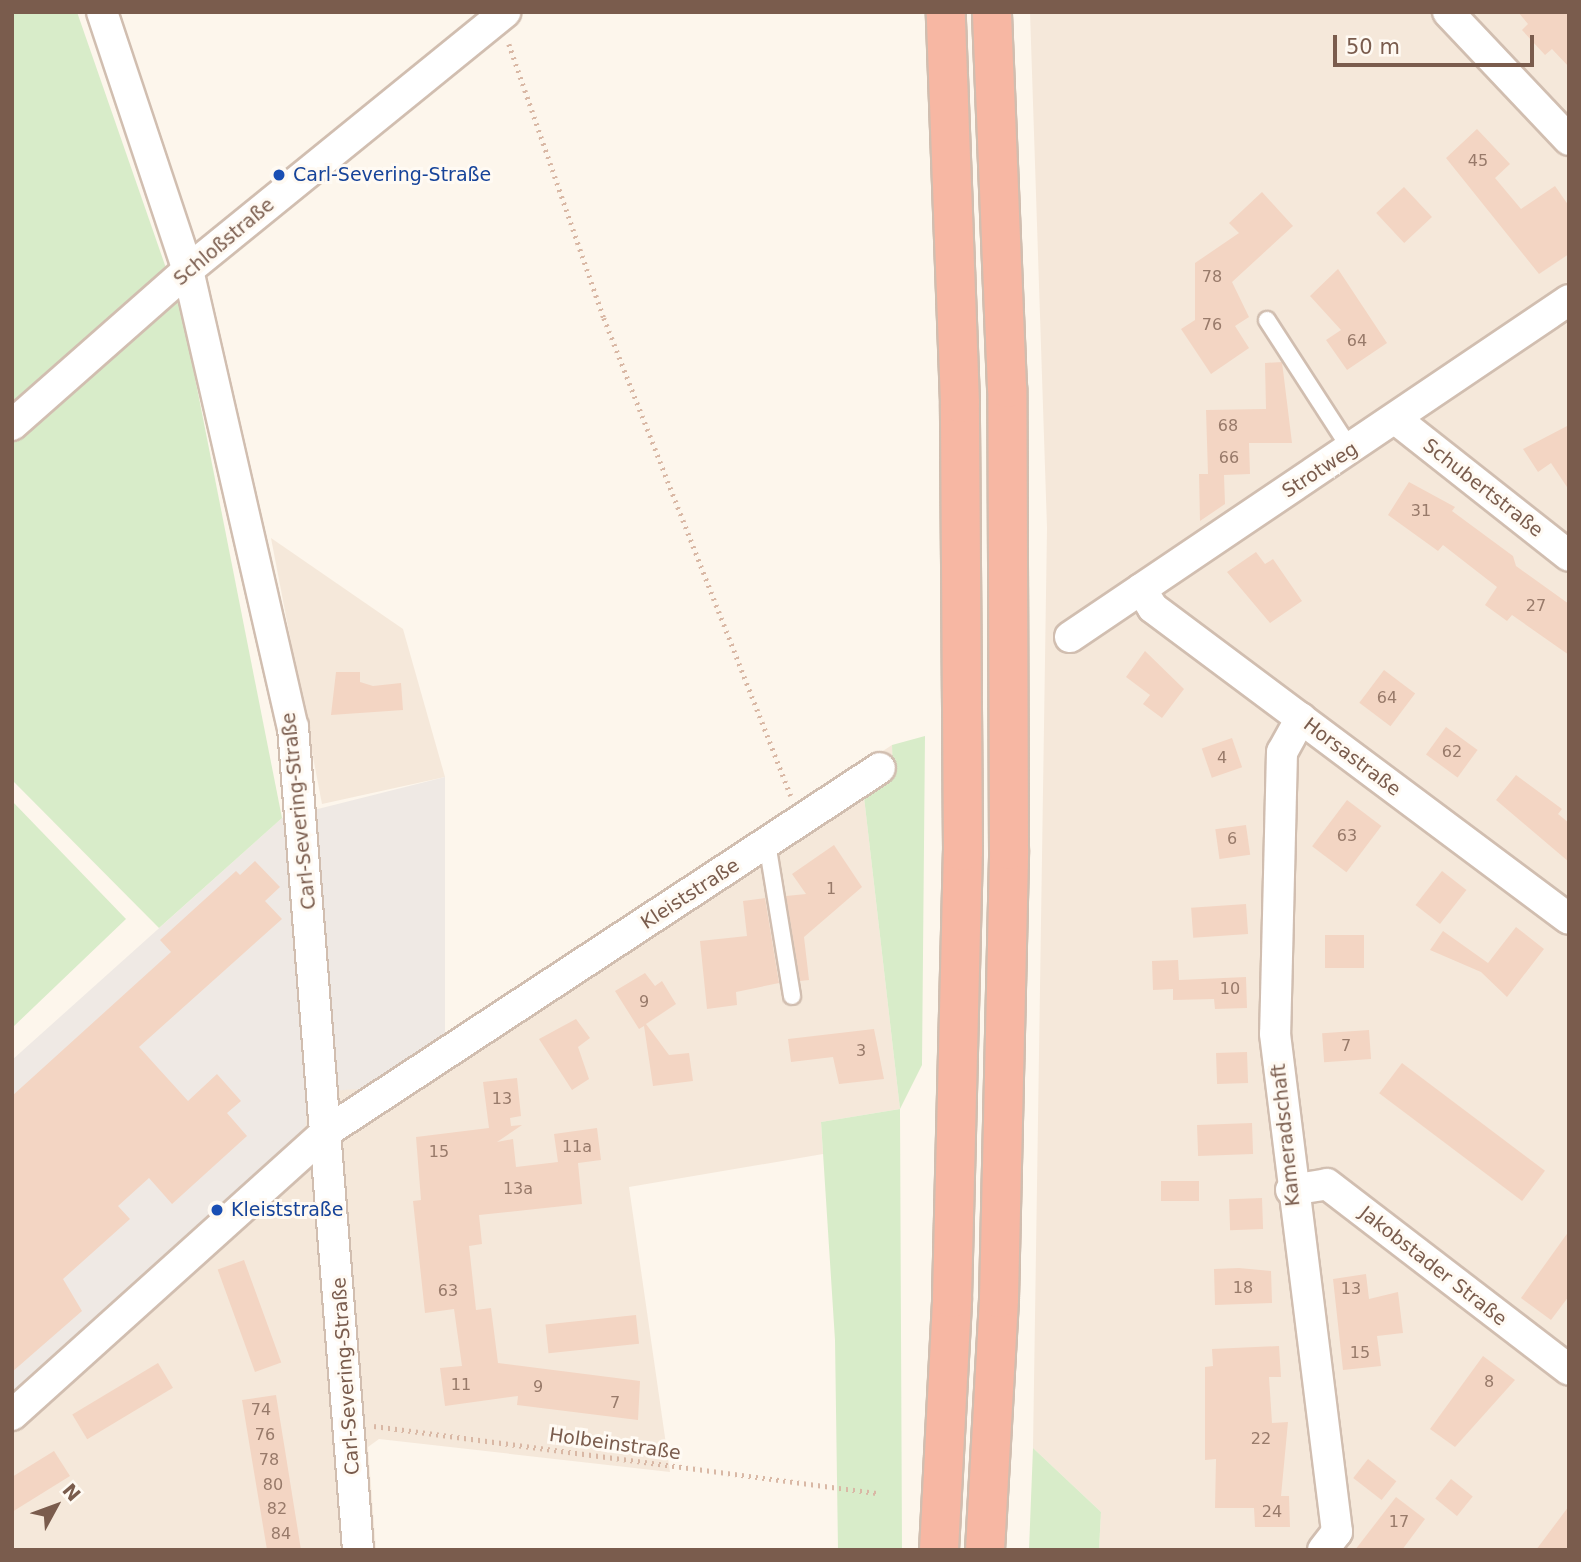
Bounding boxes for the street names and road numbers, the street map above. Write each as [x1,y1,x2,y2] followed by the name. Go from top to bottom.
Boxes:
[169,193,279,291] street label: Schloßstraße
[1418,434,1548,542] street label: Schubertstraße
[1278,437,1362,503] street label: Strotweg
[277,711,321,911] street label: Carl-Severing-Straße
[1299,713,1405,801] street label: Horsastraße
[637,854,743,934] street label: Kleiststraße
[1267,1063,1305,1207] street label: Kameradschaft
[1355,1201,1511,1331] street label: Jakobstader Straße
[328,1276,364,1476] street label: Carl-Severing-Straße
[548,1423,682,1465] street label: Holbeinstraße

